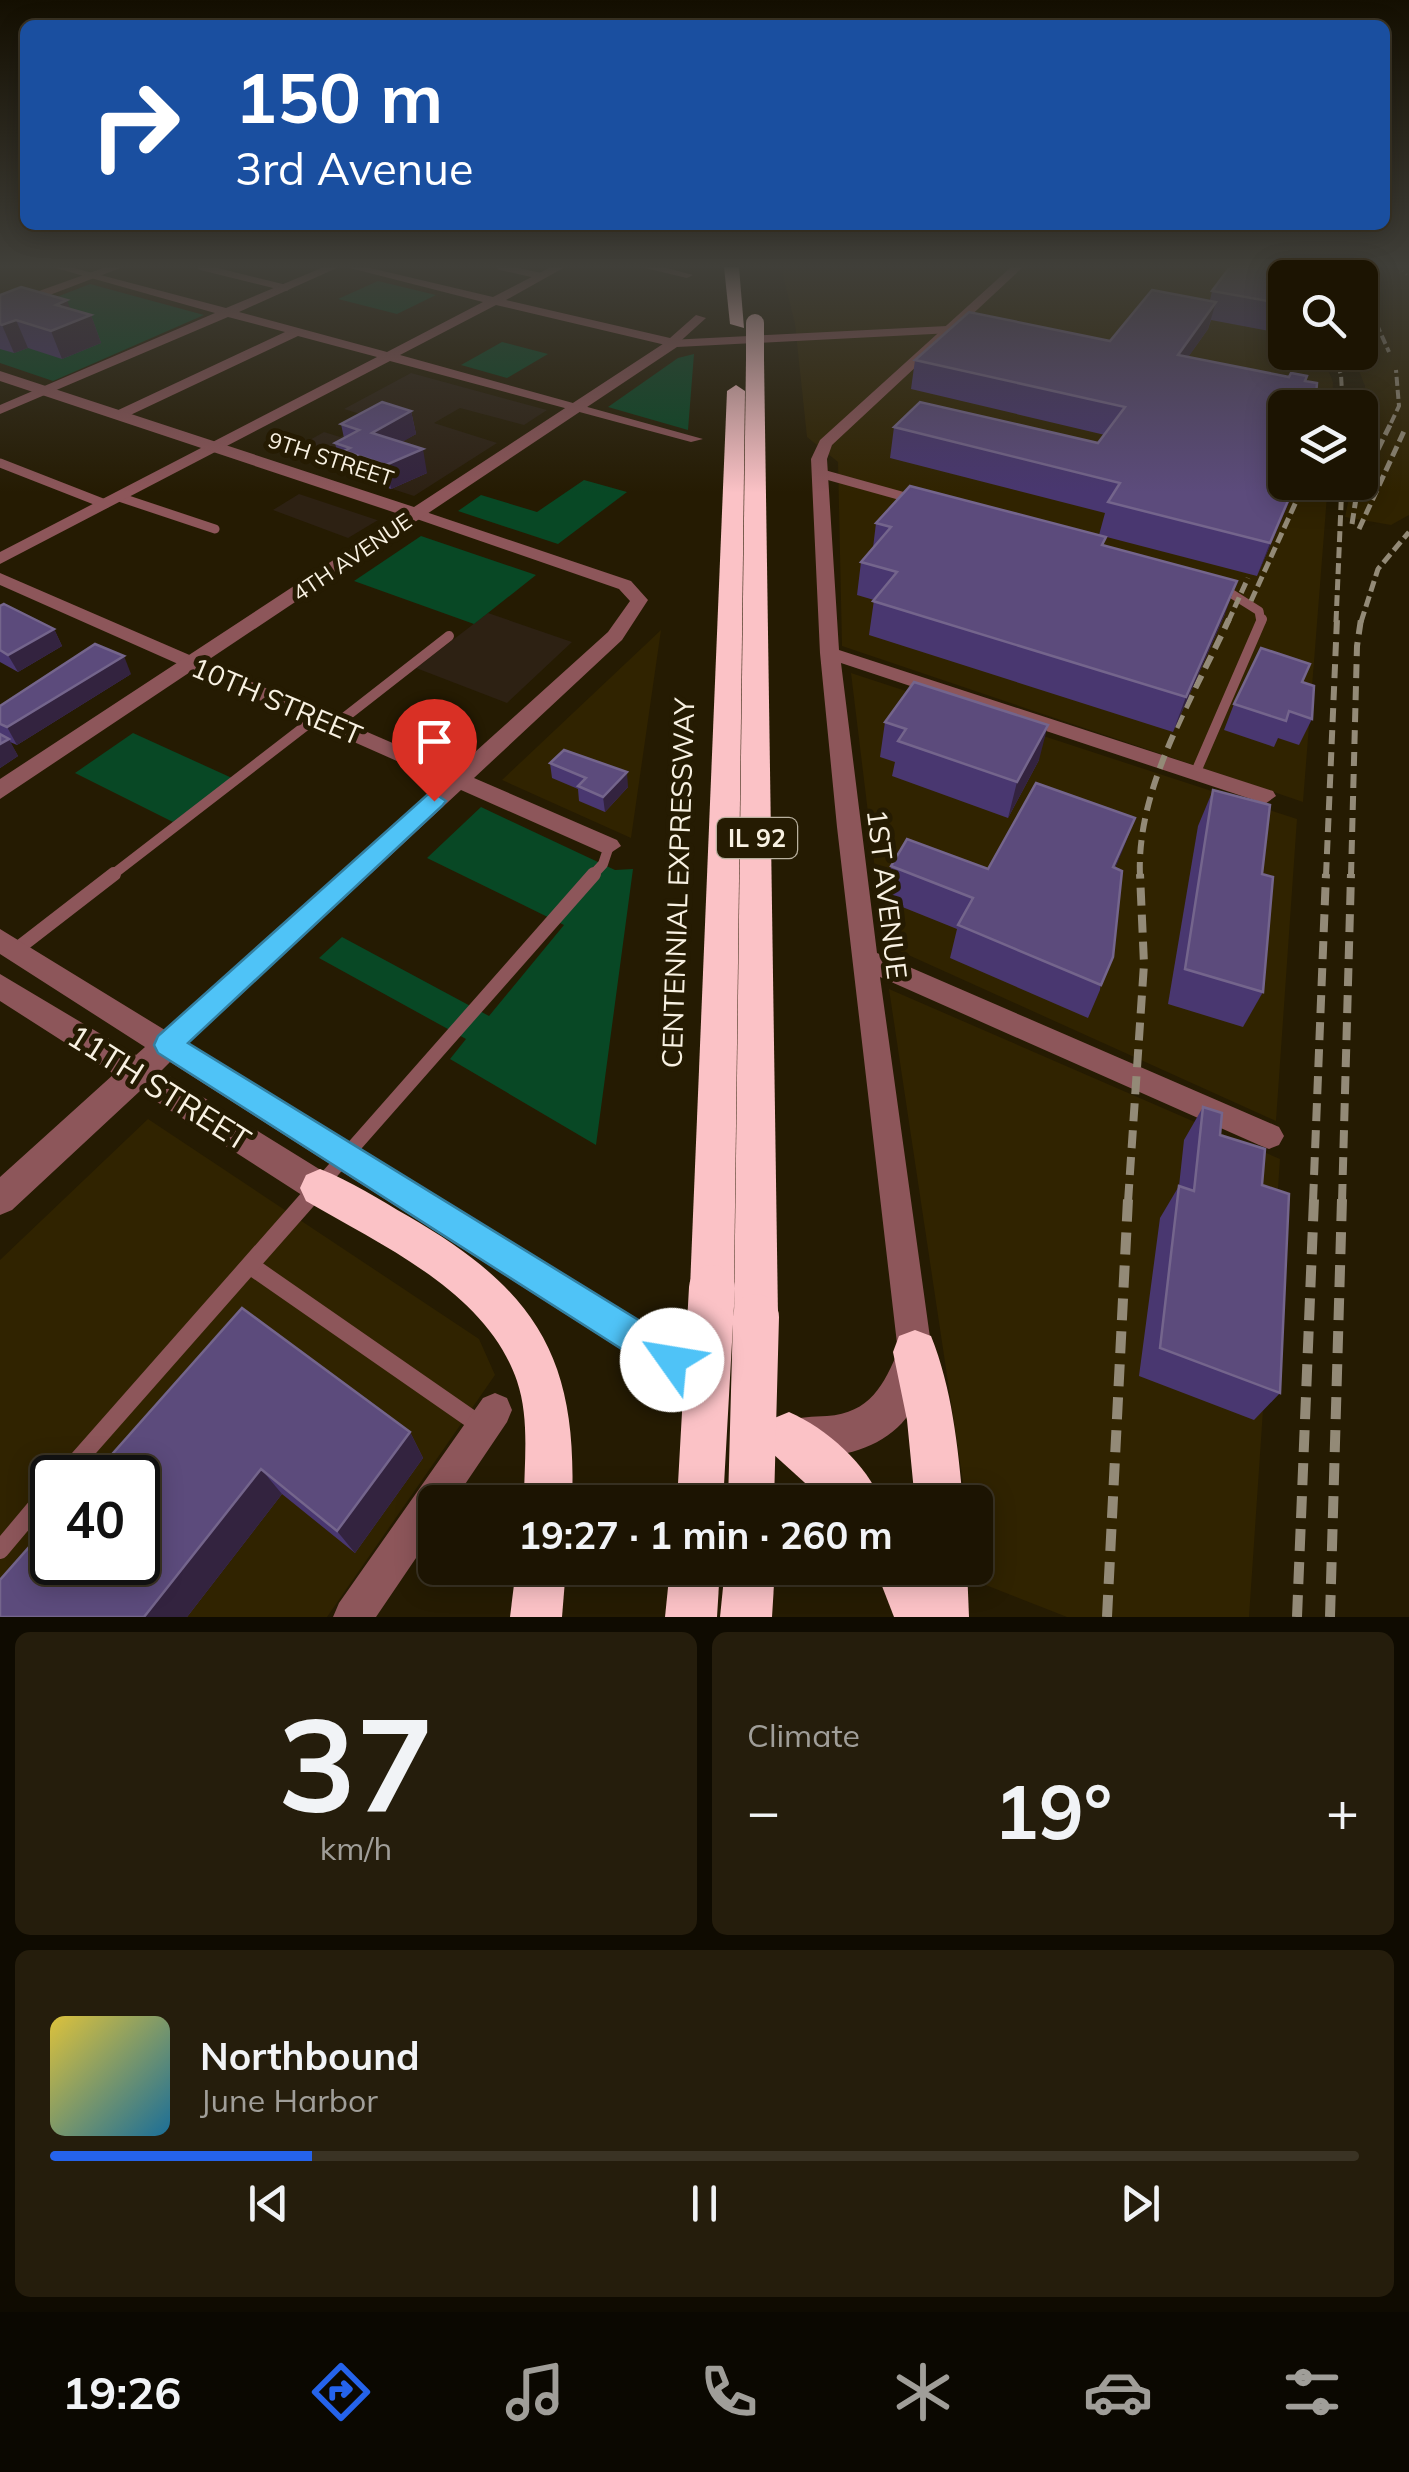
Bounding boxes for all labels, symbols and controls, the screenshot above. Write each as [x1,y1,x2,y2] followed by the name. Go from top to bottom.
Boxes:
[235,53,443,141] text: 150 m
[70,60,200,190] icon: right
[235,140,474,196] text: 3rd Avenue
[1268,260,1378,500] map controls
[1268,260,1378,370] button: search
[1268,390,1378,500] button: layers
[265,426,397,492] street label: 9TH STREET
[287,507,417,607] street label: 4TH AVENUE
[187,649,368,752] street label: 10TH STREET
[654,696,701,1069] street label: CENTENNIAL EXPRESSWAY
[392,699,477,802] pin
[407,714,462,769] icon: arrive
[860,807,915,981] street label: 1ST AVENUE
[717,818,797,858] road number: IL 92
[61,1015,258,1159] street label: 11TH STREET
[620,1308,724,1412] position arrow
[30,1455,160,1585] speed limit sign: 40
[518,1511,893,1559] text: 19:27 · 1 min · 260 m
[278,1681,434,1845] text: 37
[747,1715,860,1755] text: Climate
[994,1764,1112,1858] text: 19°
[747,1776,780,1845] text: −
[1326,1776,1359,1845] text: +
[320,1828,392,1868] text: km/h
[200,2032,420,2080] text: Northbound
[200,2080,378,2120] text: June Harbor
[241,2176,296,2231] icon: previous
[677,2176,732,2231] icon: pause
[1113,2176,1168,2231] icon: next
[306,2357,376,2427] icon: directions
[500,2357,570,2427] icon: music
[694,2357,764,2427] icon: phone
[888,2357,958,2427] icon: climate
[1083,2357,1153,2427] icon: car
[1277,2357,1347,2427] icon: filters
[62,2364,181,2420] text: 19:26

